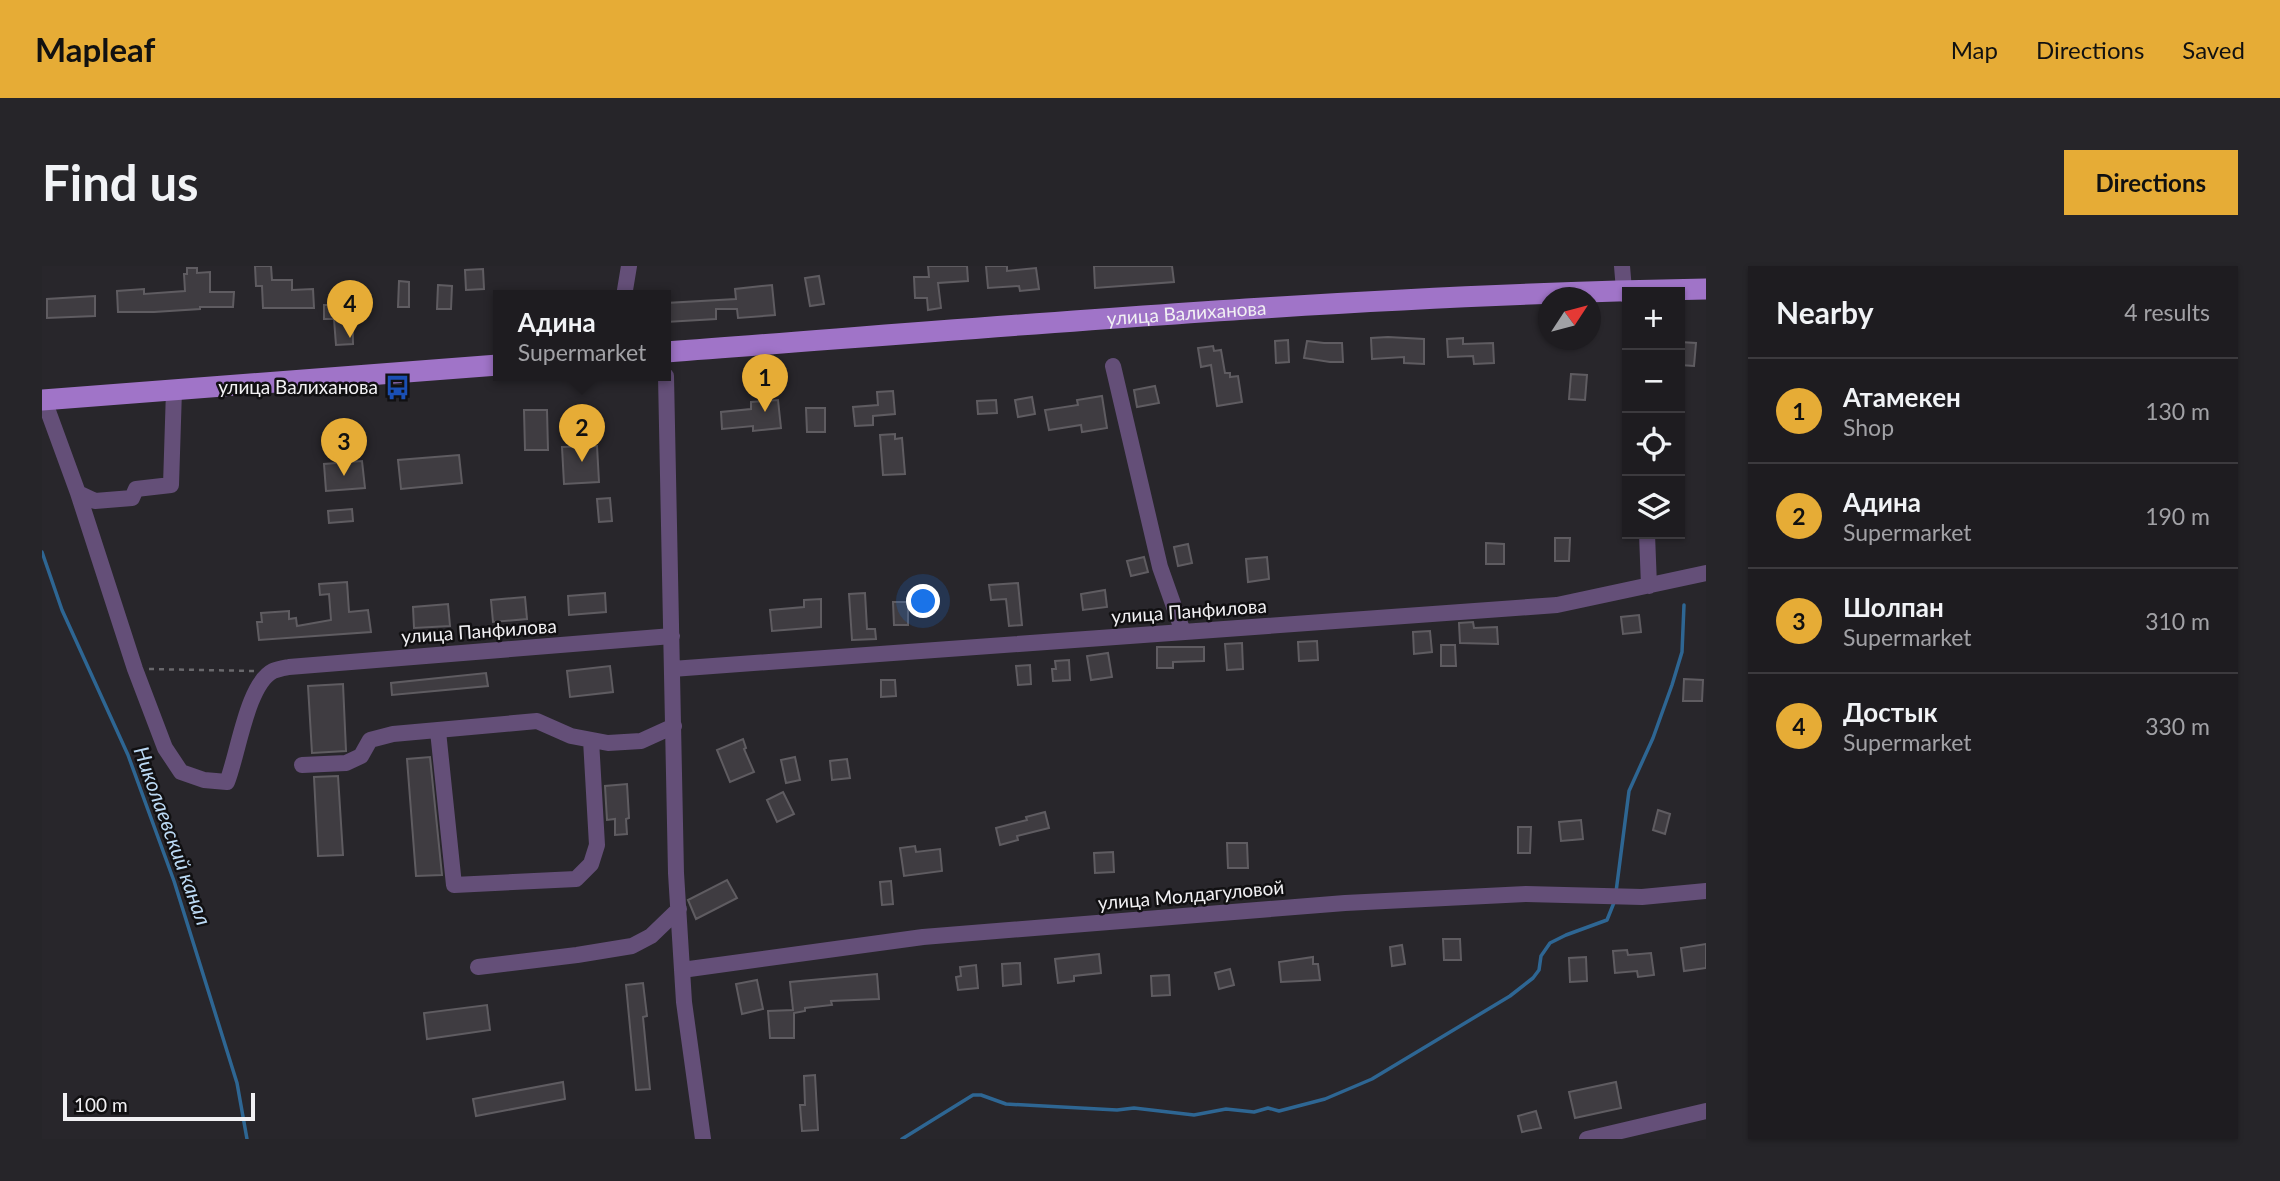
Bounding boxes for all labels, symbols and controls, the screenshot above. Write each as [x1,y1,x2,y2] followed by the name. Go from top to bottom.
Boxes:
[35,29,155,69] text: Mapleaf
[1951,35,1998,64] text: Map
[2036,35,2144,64] text: Directions
[2182,35,2245,64] text: Saved
[2064,150,2238,215] button: Directions
[42,153,199,211] text: Find us
[327,280,373,338] pin: 4
[1538,287,1601,350] north arrow
[1622,287,1685,539] map controls
[1622,287,1685,350] button: +
[493,290,671,381] popup
[1776,294,1874,330] text: Nearby
[1106,296,1267,329] street label: улица Валиханова
[2124,298,2210,326] text: 4 results
[518,306,596,338] text: Адина
[518,338,646,366] text: Supermarket
[1622,350,1685,413] button: −
[742,354,788,412] pin: 1
[384,373,412,401] bus stop icon: улица Валиханова
[218,375,378,398] place label: улица Валиханова
[1843,381,1961,413] text: Атамекен
[1792,397,1806,425] text: 1
[2145,397,2210,425] text: 130 m
[559,404,605,462] pin: 2
[1622,413,1685,476] button: locate
[1843,413,1894,441] text: Shop
[321,418,367,476] pin: 3
[1622,476,1685,539] button: layers
[1843,486,1921,518] text: Адина
[1792,502,1806,530] text: 2
[2145,502,2210,530] text: 190 m
[1843,518,1972,546] text: Supermarket
[906,584,940,618] your location
[1843,591,1944,623] text: Шолпан
[1111,594,1267,627] street label: улица Панфилова
[1792,607,1806,635] text: 3
[2145,607,2210,635] text: 310 m
[401,614,557,647] street label: улица Панфилова
[1843,623,1972,651] text: Supermarket
[1843,696,1938,728] text: Достык
[1792,712,1806,740] text: 4
[2145,712,2210,740] text: 330 m
[1843,728,1972,756] text: Supermarket
[129,743,217,928] water label: Николаевский канал
[1097,875,1285,914] street label: улица Молдагуловой
[63,1090,256,1122] scale bar
[74,1093,128,1116] text: 100 m

